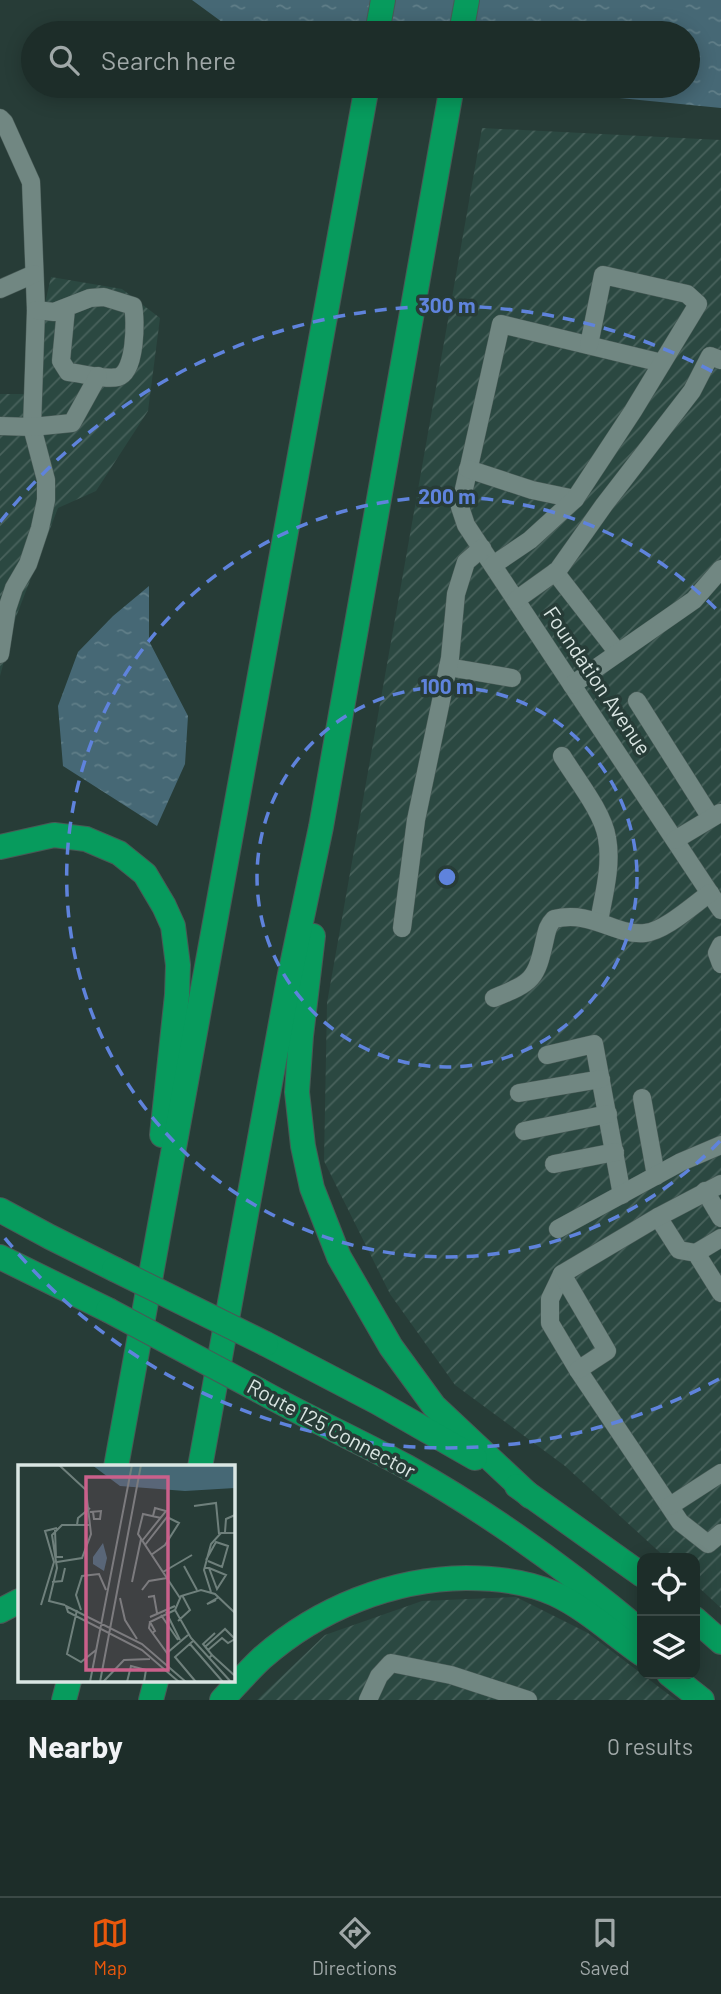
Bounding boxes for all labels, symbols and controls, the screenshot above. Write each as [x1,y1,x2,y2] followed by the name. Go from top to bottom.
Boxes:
[21,21,700,98] search box
[45,41,83,79] icon: search
[101,44,236,75] text: Search here
[418,292,476,317] text: 300 m
[418,483,476,508] text: 200 m
[539,601,657,759] street label: Foundation Avenue
[420,673,474,698] text: 100 m
[435,865,459,889] centre of rings
[243,1373,420,1483] street label: Route 125 Connector
[18,1465,234,1682] inset map
[637,1553,700,1679] map controls
[637,1553,700,1616] button: locate
[637,1616,700,1679] button: layers
[28,1728,123,1764] text: Nearby
[607,1732,693,1760] text: 0 results
[91,1914,129,1979] tab: Map
[312,1914,397,1979] tab: Directions
[580,1914,630,1979] tab: Saved

